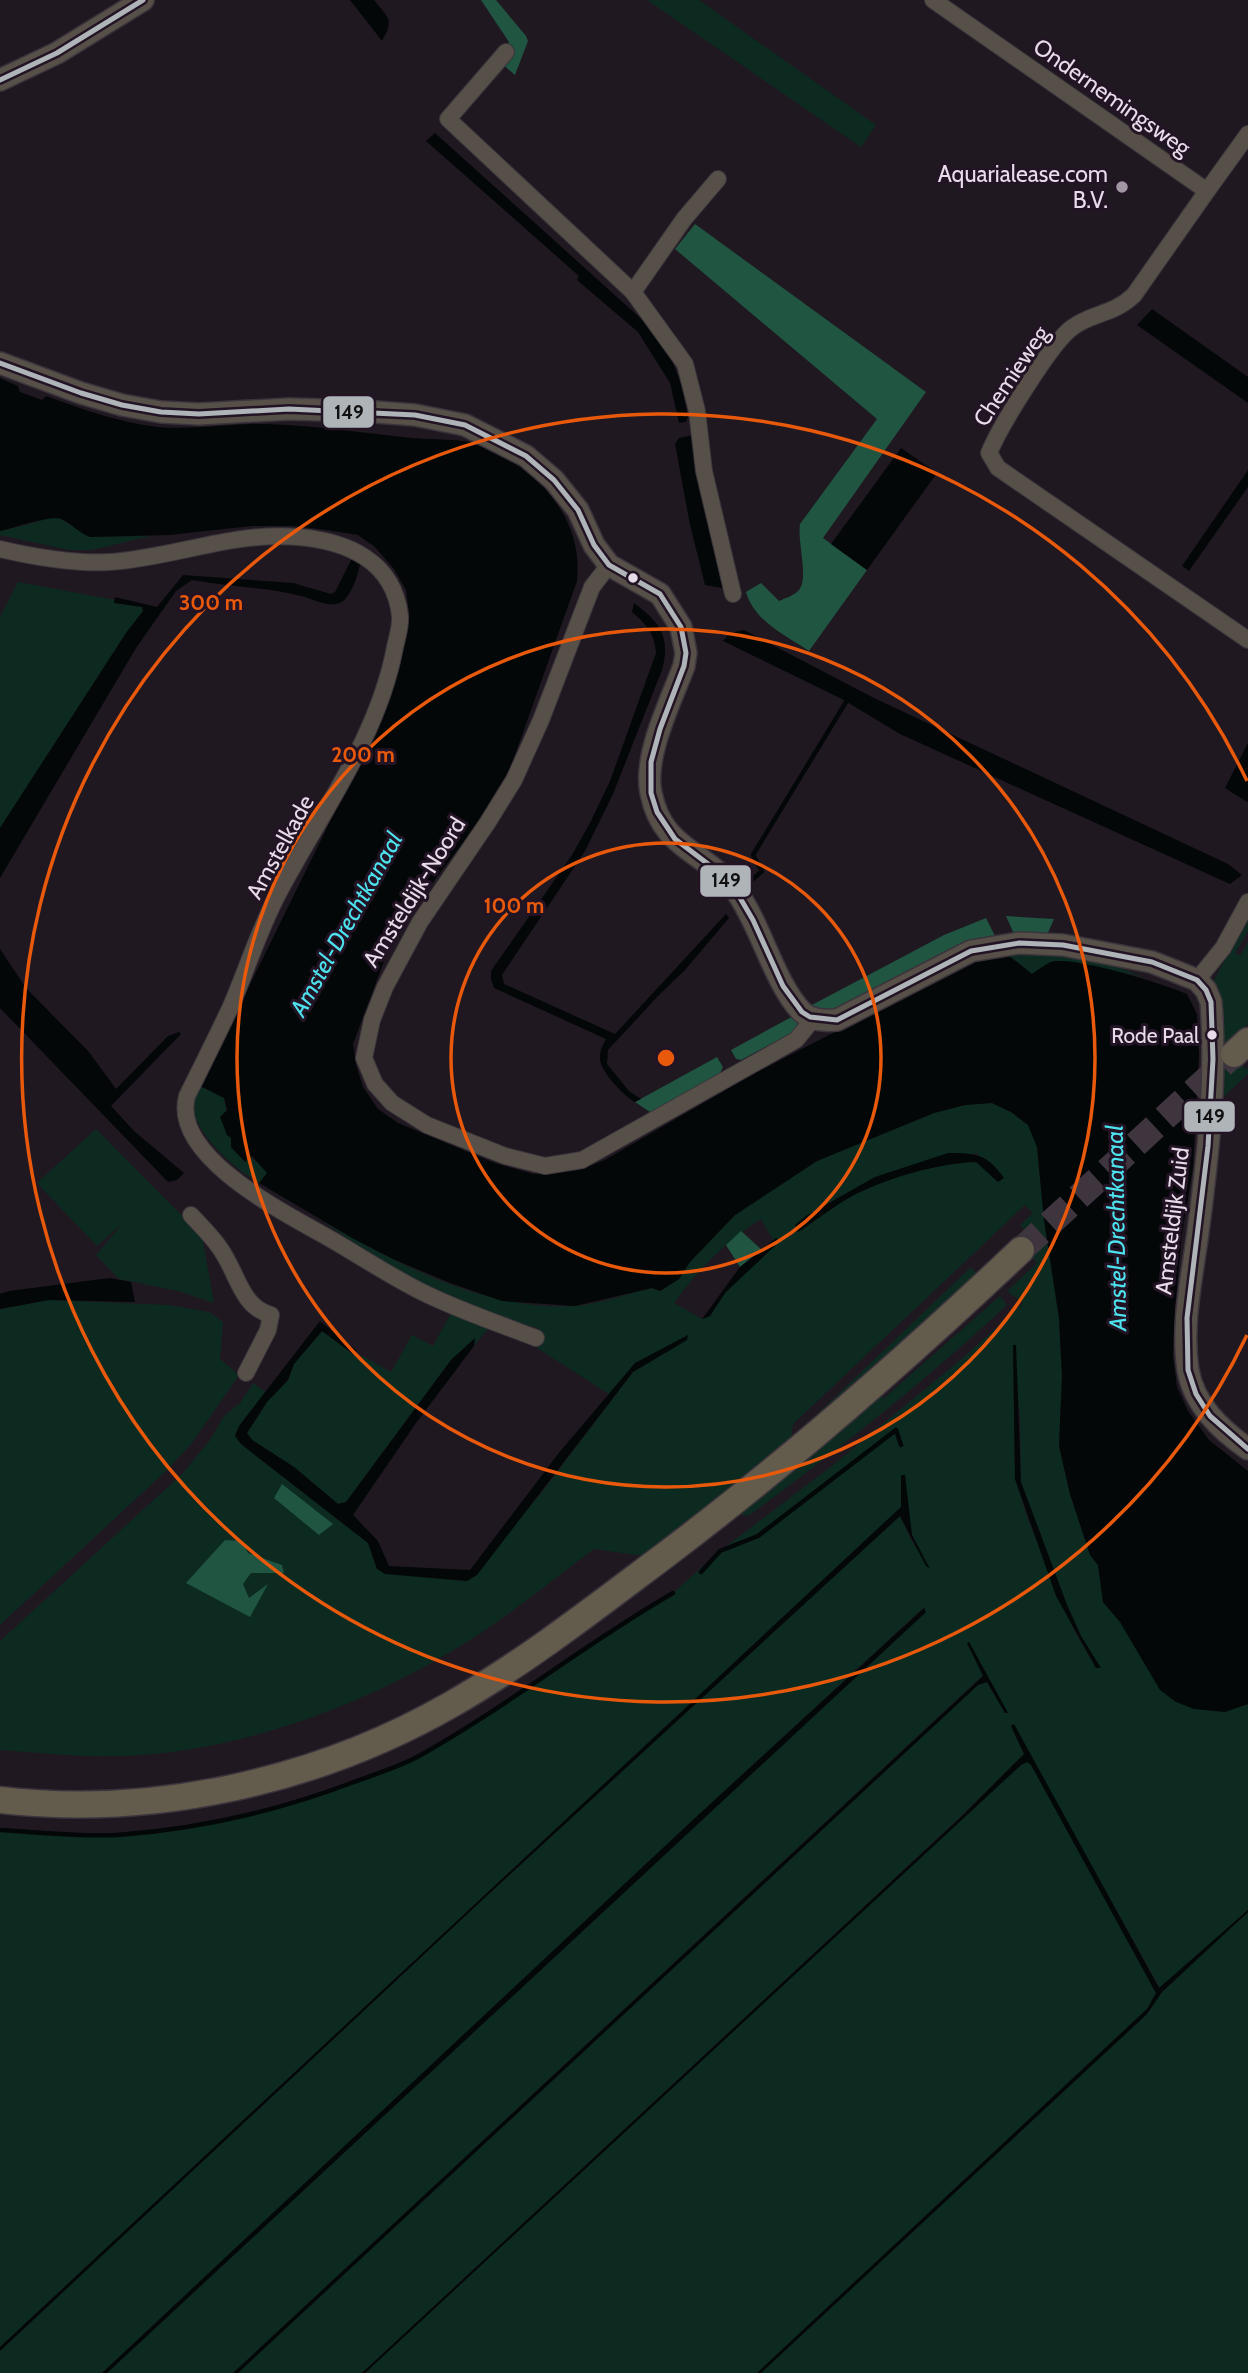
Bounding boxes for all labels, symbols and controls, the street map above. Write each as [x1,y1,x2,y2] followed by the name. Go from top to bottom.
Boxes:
[1028,32,1196,162] street label: Ondernemingsweg
[938,160,1108,214] place label: Aquarialease.com B.V.
[1114,179,1130,195] marker: Aquarialease.com B.V.
[967,320,1055,432] street label: Chemieweg
[322,395,375,429] line badge: 149
[334,401,364,424] text: 149
[626,571,640,585] unlabelled marker
[179,590,243,615] text: 300 m
[331,742,395,767] text: 200 m
[240,790,320,904] street label: Amstelkade
[357,812,471,972] street label: Amsteldijk-Noord
[283,827,409,1022] water label: Amstel-Drechtkanaal
[699,864,752,898] line badge: 149
[711,869,741,892] text: 149
[484,893,544,918] text: 100 m
[1111,1023,1199,1048] place label: Rode Paal
[1205,1028,1219,1042] marker: Rode Paal
[654,1046,678,1070] centre of rings
[1183,1100,1236,1133] line badge: 149
[1195,1105,1225,1128] text: 149
[1100,1124,1132,1332] water label: Amstel-Drechtkanaal
[1149,1146,1195,1296] street label: Amsteldijk Zuid

